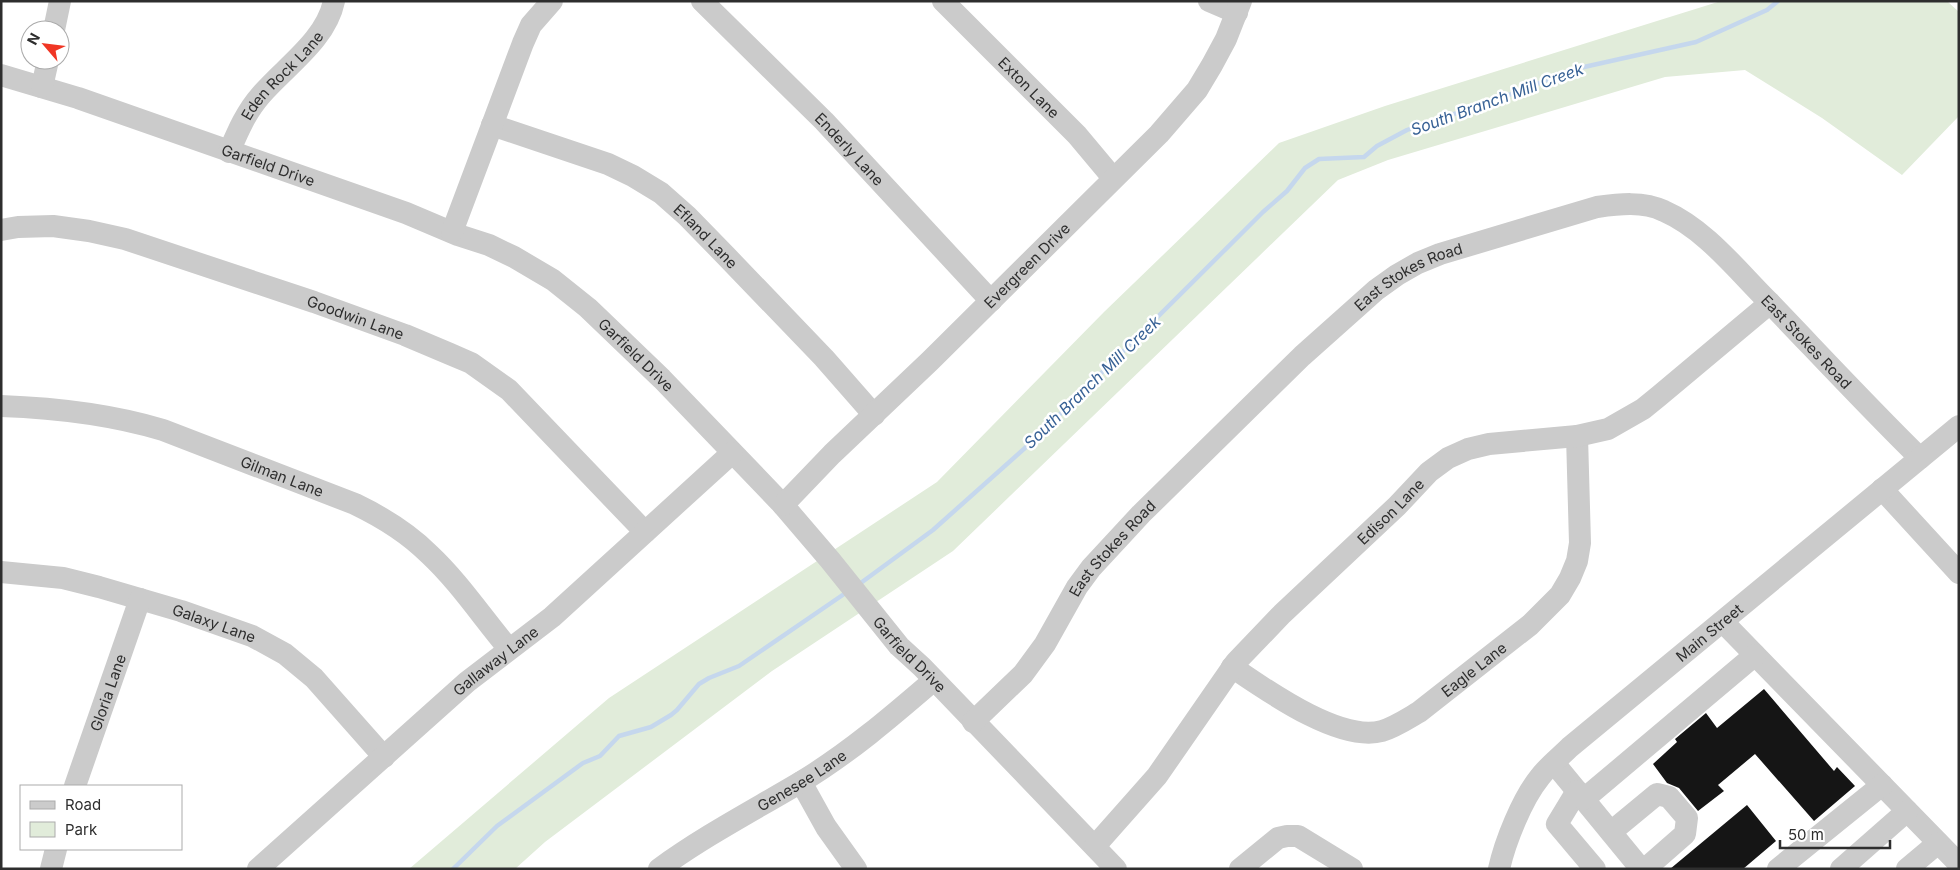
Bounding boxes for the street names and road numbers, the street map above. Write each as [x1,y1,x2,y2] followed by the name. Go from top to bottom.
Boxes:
[236,27,327,123] street label: Eden Rock Lane
[995,53,1064,122] street label: Exton Lane
[811,108,888,189] street label: Enderly Lane
[219,140,318,190] street label: Garfield Drive
[670,199,742,272] street label: Efland Lane
[980,218,1074,312] street label: Evergreen Drive
[1350,238,1465,315] street label: East Stokes Road
[305,291,407,343] street label: Goodwin Lane
[1757,291,1856,393] street label: East Stokes Road
[595,314,678,395] street label: Garfield Drive
[238,451,327,501] street label: Gilman Lane
[1353,474,1428,548] street label: Edison Lane
[1064,496,1159,600] street label: East Stokes Road
[1672,599,1746,665] street label: Main Street
[170,600,258,646] street label: Galaxy Lane
[869,612,950,696] street label: Garfield Drive
[449,622,542,700] street label: Gallaway Lane
[1437,638,1510,701] street label: Eagle Lane
[85,651,130,734] street label: Gloria Lane
[754,745,850,815] street label: Genesee Lane

